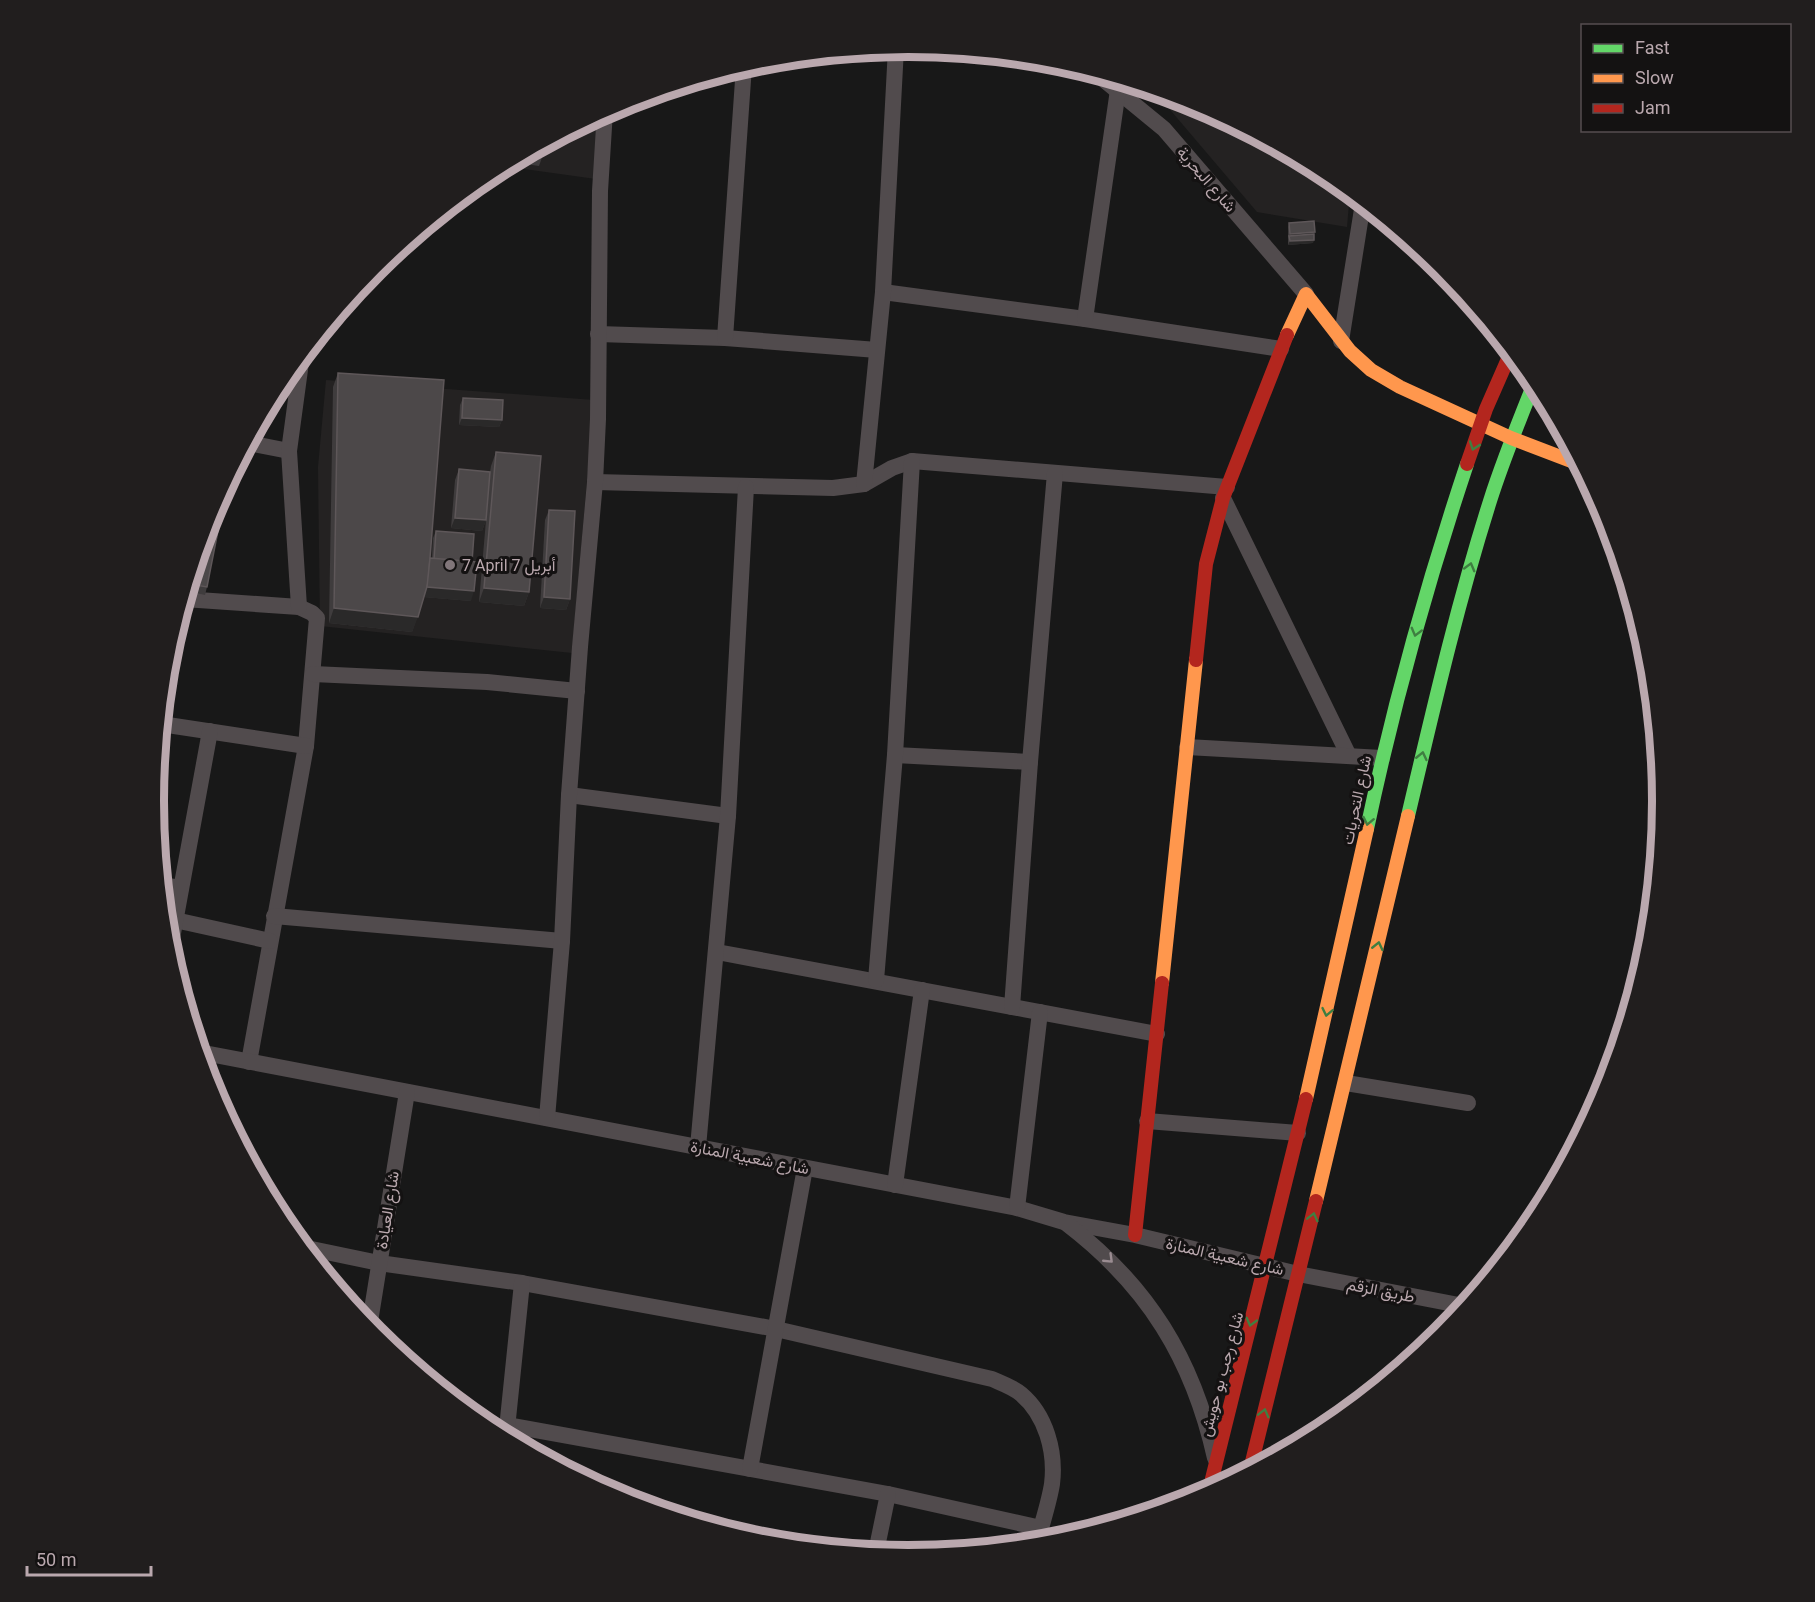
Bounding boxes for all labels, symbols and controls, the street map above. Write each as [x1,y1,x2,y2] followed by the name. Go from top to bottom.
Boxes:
[1581,24,1791,132] legend
[1635,37,1670,58] text: Fast
[1635,67,1674,88] text: Slow
[1635,97,1671,118] text: Jam
[1172,143,1240,217] street label: شارع البحرية
[1468,440,1481,451] one-way arrow
[462,556,556,576] place label: 7 April 7 أبريل
[443,558,457,572] marker: 7 April 7 أبريل
[1462,562,1475,572] one-way arrow
[1411,627,1424,637] one-way arrow
[1415,751,1428,761] one-way arrow
[1338,754,1377,847] street label: شارع التحريات
[1363,816,1376,826] one-way arrow
[1370,941,1383,951] one-way arrow
[1321,1006,1334,1016] one-way arrow
[689,1137,811,1180] street label: شارع شعبية المنارة
[372,1170,405,1251] street label: شارع العيادة
[1305,1212,1318,1222] one-way arrow
[1164,1234,1286,1281] street label: شارع شعبية المنارة
[1102,1252,1113,1263] one-way arrow
[1345,1275,1416,1307] street label: طريق الزقم
[1196,1310,1249,1439] street label: شارع رجب بو حويش
[1246,1316,1259,1326] one-way arrow
[1256,1408,1269,1418] one-way arrow
[27,1539,152,1577] scale bar
[36,1549,76,1570] text: 50 m

